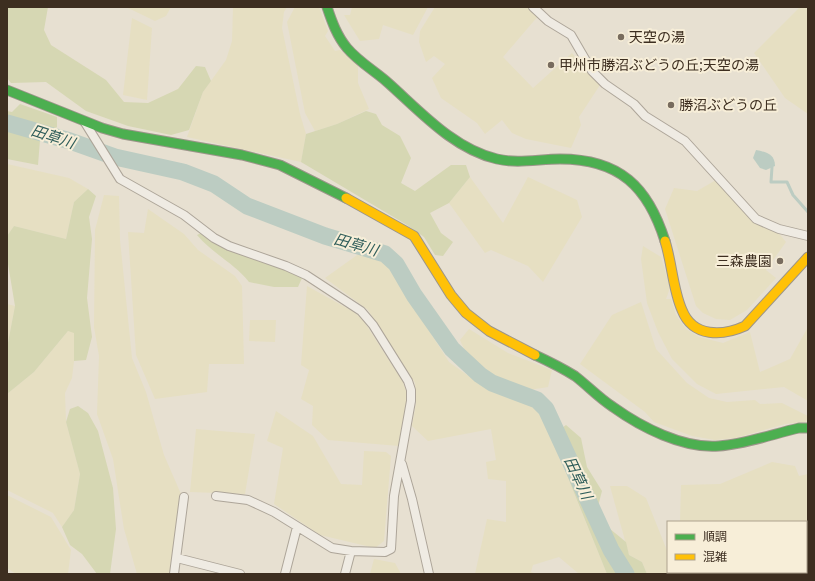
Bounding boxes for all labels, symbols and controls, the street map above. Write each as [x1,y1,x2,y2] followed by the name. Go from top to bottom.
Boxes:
[629,28,685,46] place label: 天空の湯
[616,32,626,42] marker: 天空の湯
[559,56,759,74] place label: 甲州市勝沼ぶどうの丘;天空の湯
[546,60,556,70] marker: 甲州市勝沼ぶどうの丘;天空の湯
[679,96,777,114] place label: 勝沼ぶどうの丘
[666,100,676,110] marker: 勝沼ぶどうの丘
[29,121,79,153] water label: 田草川
[332,229,382,260] water label: 田草川
[716,252,772,270] place label: 三森農園
[775,256,785,266] marker: 三森農園
[560,453,597,504] water label: 田草川
[667,521,807,573] legend
[703,529,727,544] text: 順調
[703,549,727,564] text: 混雑

